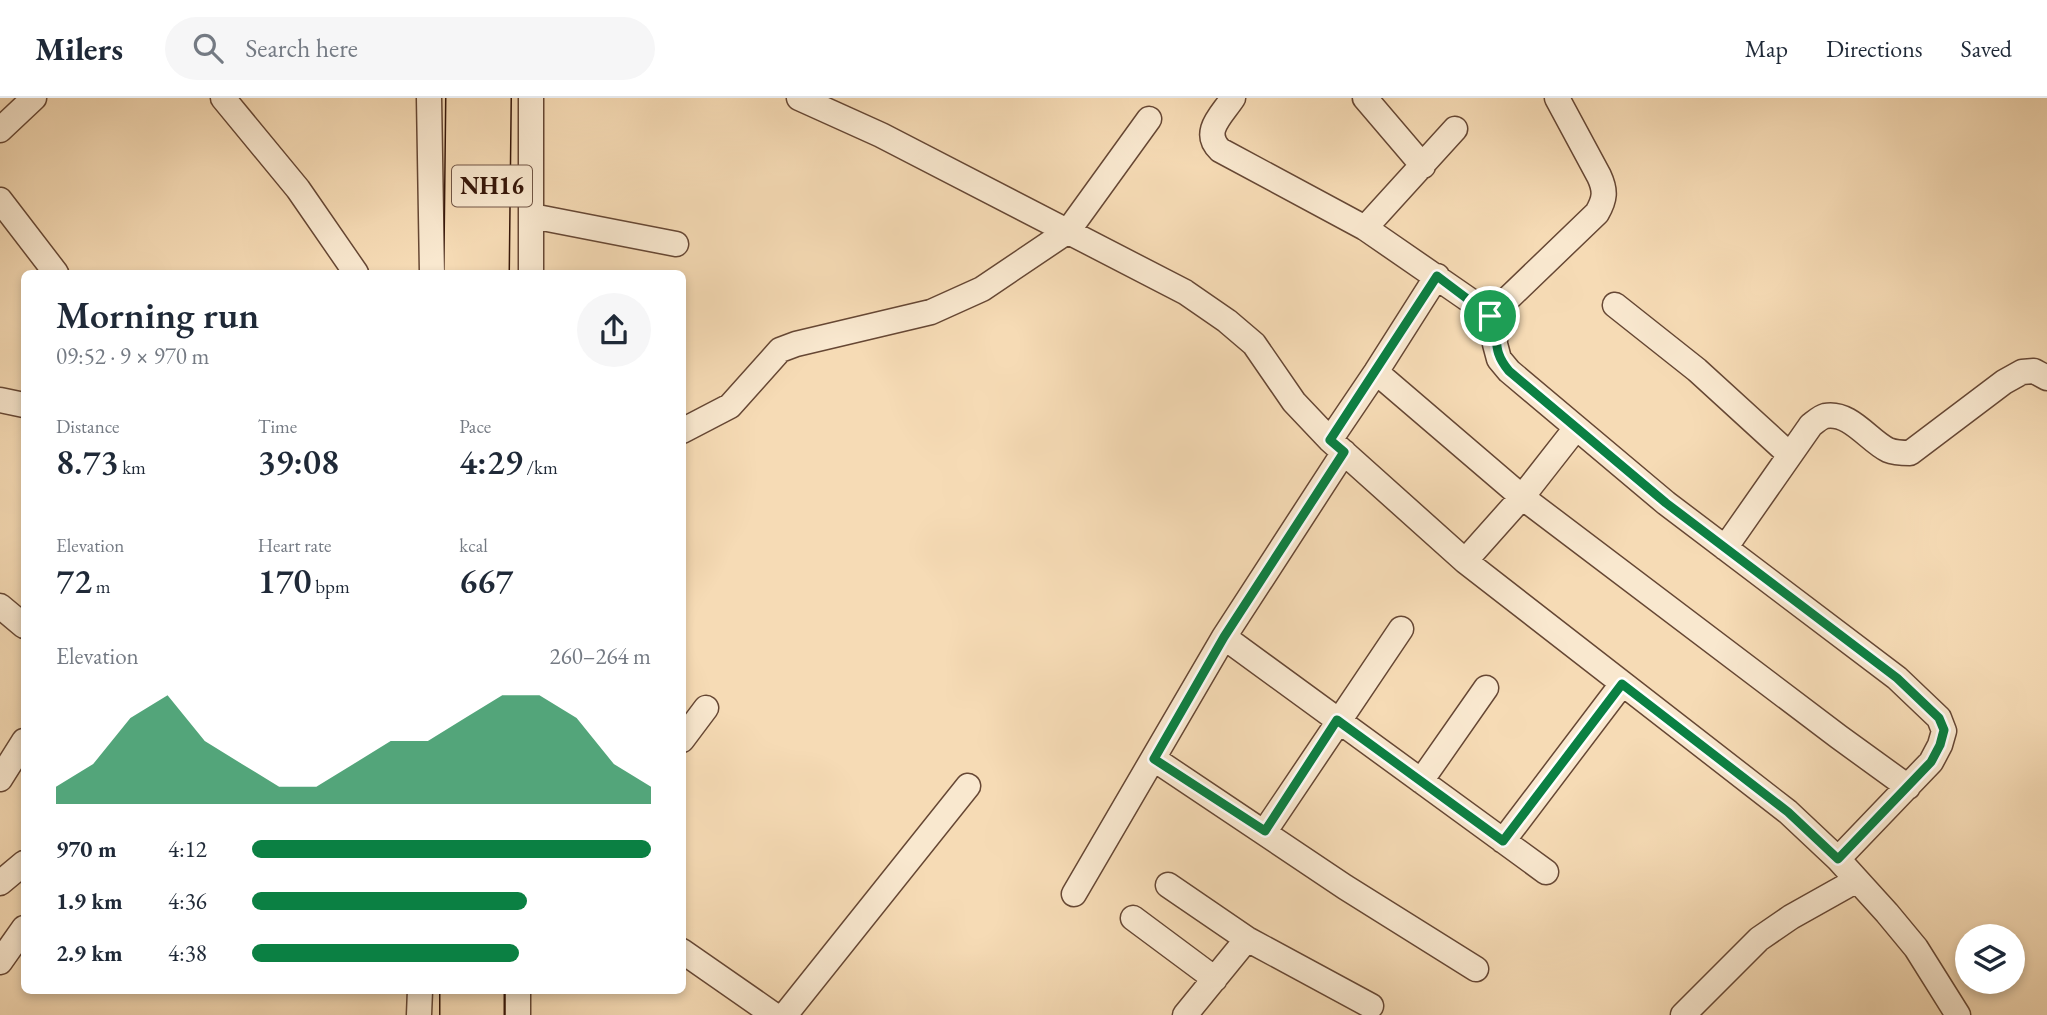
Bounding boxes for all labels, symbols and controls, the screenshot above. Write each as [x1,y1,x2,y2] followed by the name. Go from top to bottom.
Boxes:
[165,17,655,80] search box
[35,27,123,70] text: Milers
[189,29,227,67] icon: search
[245,31,358,65] text: Search here
[1745,33,1788,64] text: Map
[1826,33,1923,64] text: Directions
[1961,33,2012,64] text: Saved
[452,166,532,206] road number: NH16
[1460,286,1520,346] pin
[56,290,259,339] text: Morning run
[577,293,651,367] button: share
[1471,297,1509,335] icon: arrive
[56,341,209,371] text: 09:52 · 9 × 970 m
[56,414,119,439] text: Distance
[258,414,297,439] text: Time
[459,414,491,439] text: Pace
[56,439,118,484] text: 8.73
[258,439,339,484] text: 39:08
[459,439,523,484] text: 4:29
[118,455,146,480] text: km
[523,455,558,480] text: /km
[56,533,124,558] text: Elevation
[258,533,331,558] text: Heart rate
[459,533,488,558] text: kcal
[56,558,92,603] text: 72
[258,558,312,603] text: 170
[459,558,513,603] text: 667
[92,574,111,599] text: m
[312,574,350,599] text: bpm
[56,641,139,671] text: Elevation
[550,641,651,671] text: 260–264 m
[56,834,117,864] text: 970 m
[168,834,207,864] text: 4:12
[56,886,123,916] text: 1.9 km
[168,886,207,916] text: 4:36
[1955,924,2025,994] map controls
[1955,924,2025,994] button: layers
[56,938,123,968] text: 2.9 km
[168,938,207,968] text: 4:38

